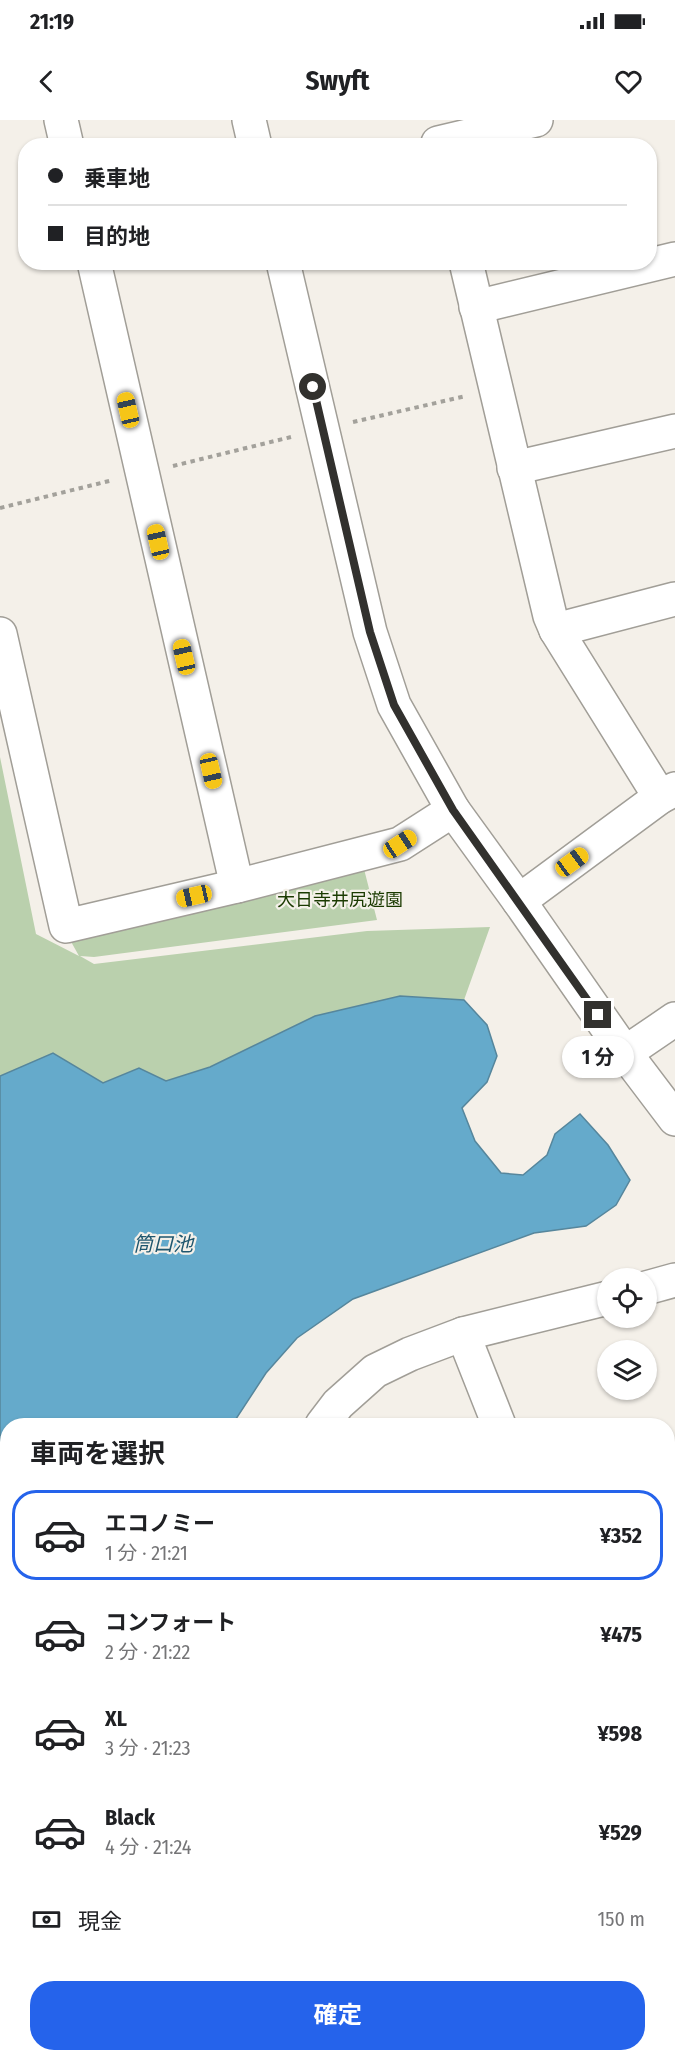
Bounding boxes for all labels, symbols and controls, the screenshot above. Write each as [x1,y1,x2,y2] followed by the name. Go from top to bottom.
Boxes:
[30,8,74,35] text: 21:19
[30,65,63,98] icon: back
[306,65,369,97] text: Swyft
[612,65,645,98] icon: heart
[84,165,150,192] text: 乗車地
[84,223,150,250] text: 目的地
[299,373,326,400] route start
[115,390,141,430] car
[145,522,171,562] car
[171,637,197,677] car
[198,751,224,791] car
[380,827,420,861] car
[552,844,592,880] car
[174,883,214,909] car
[277,889,403,911] park label: 大日寺井尻遊園
[584,1001,611,1028] route end
[562,1036,634,1078] callout: 1 分
[582,1045,614,1069] text: 1 分
[133,1232,195,1256] water label: 筒口池
[597,1268,657,1400] map controls
[597,1268,657,1328] button: locate
[597,1340,657,1400] button: layers
[30,1438,165,1470] text: 車両を選択
[33,1508,87,1562] icon: car
[105,1510,215,1537] text: エコノミー
[600,1522,642,1549] text: ¥352
[105,1541,188,1565] text: 1 分 · 21:21
[33,1607,87,1661] icon: car
[105,1609,236,1636] text: コンフォート
[600,1621,642,1648] text: ¥475
[105,1640,190,1664] text: 2 分 · 21:22
[105,1705,127,1732] text: XL
[33,1706,87,1760] icon: car
[597,1720,642,1747] text: ¥598
[105,1736,191,1760] text: 3 分 · 21:23
[105,1804,155,1831] text: Black
[33,1805,87,1859] icon: car
[599,1819,642,1846] text: ¥529
[105,1835,192,1859] text: 4 分 · 21:24
[30,1903,63,1936] icon: cash
[598,1907,645,1931] text: 150 m
[78,1908,122,1935] text: 現金
[30,1981,645,2050] button: 確定

